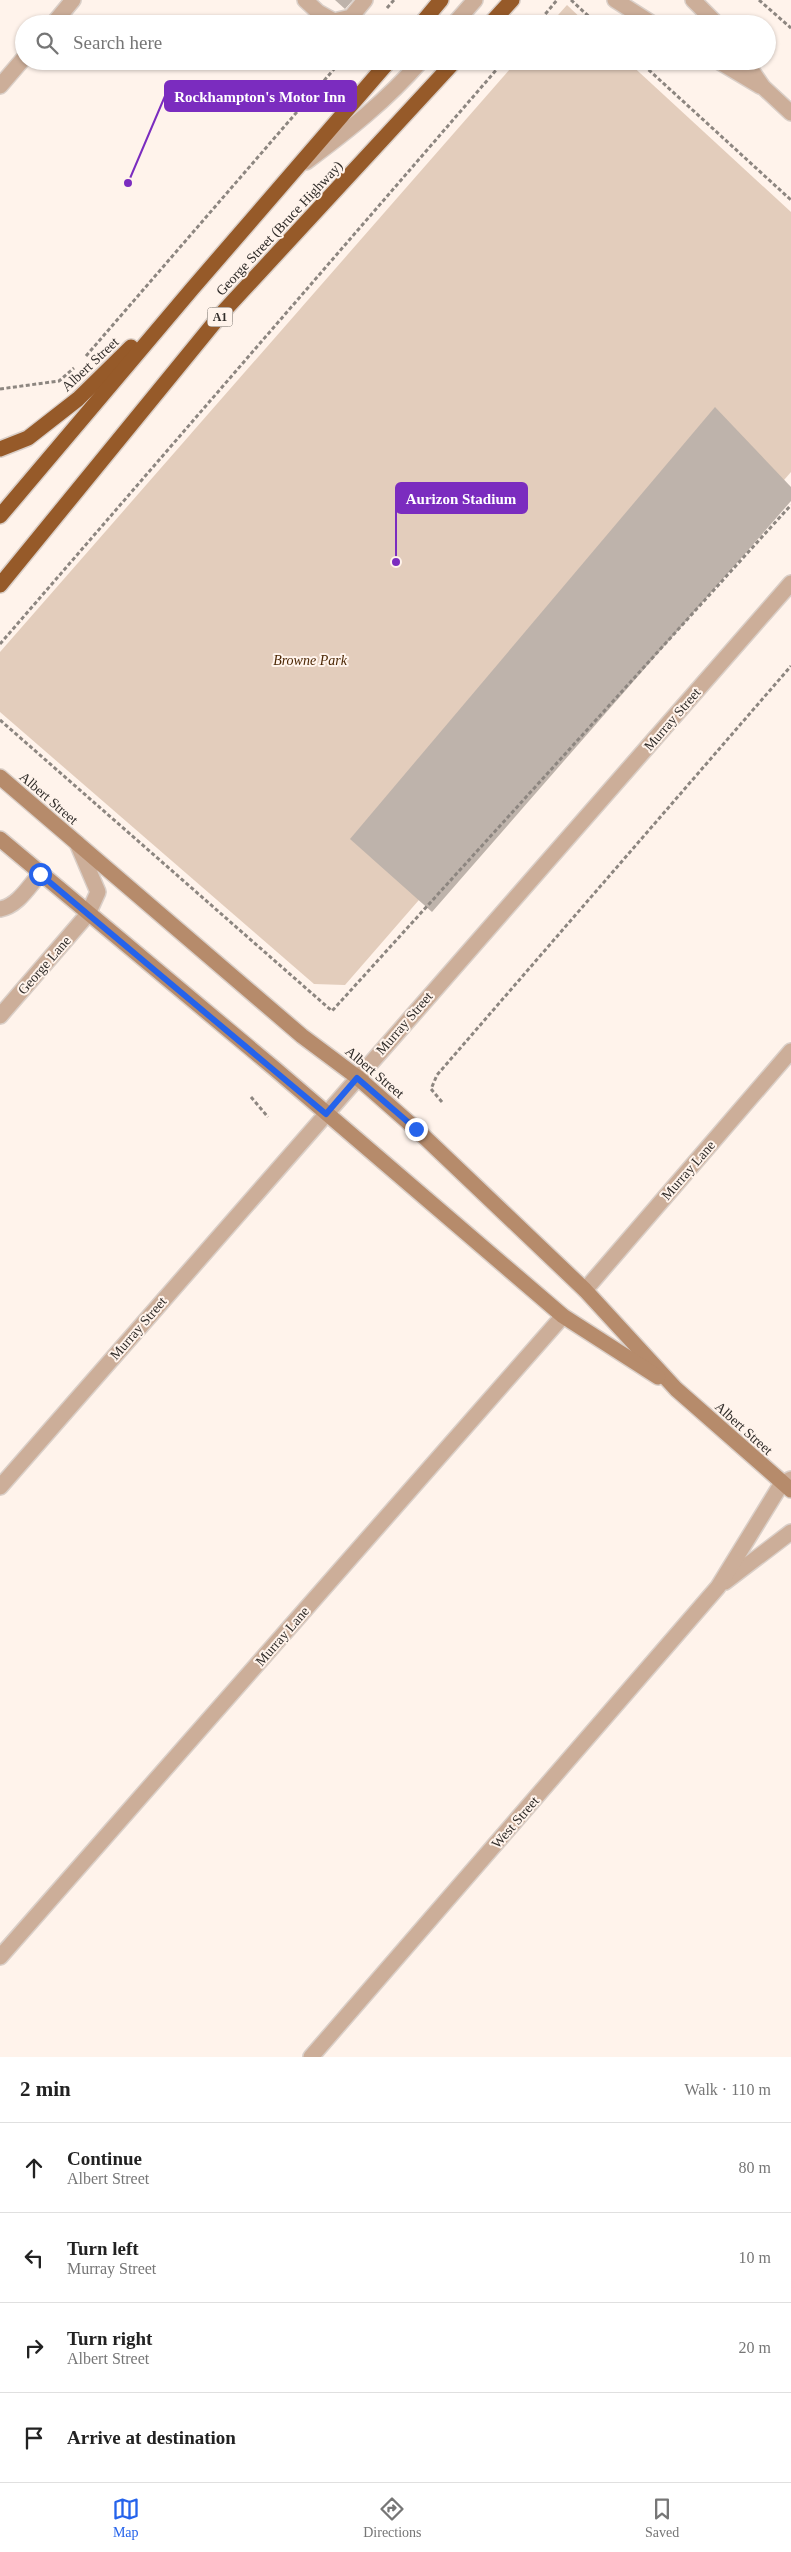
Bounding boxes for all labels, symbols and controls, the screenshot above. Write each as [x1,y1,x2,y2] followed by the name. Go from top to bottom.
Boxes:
[15,15,776,70] search box
[33,29,61,57] icon: search
[73,32,162,53] text: Search here
[165,81,356,111] callout: Rockhampton's Motor Inn
[174,89,346,105] text: Rockhampton's Motor Inn
[213,158,347,299] street label: George Street (Bruce Highway)
[208,308,232,326] road number: A1
[59,334,122,394] street label: Albert Street
[396,483,527,513] callout: Aurizon Stadium
[406,491,517,507] text: Aurizon Stadium
[273,653,348,668] park label: Browne Park
[641,685,704,754] street label: Murray Street
[17,769,81,828] street label: Albert Street
[29,863,52,886] route start
[15,933,74,998] street label: George Lane
[373,989,436,1058] street label: Murray Street
[342,1044,407,1101] street label: Albert Street
[405,1118,428,1141] route end
[659,1138,718,1203] street label: Murray Lane
[107,1294,170,1363] street label: Murray Street
[712,1399,775,1458] street label: Albert Street
[253,1604,312,1669] street label: Murray Lane
[489,1793,542,1851] street label: West Street
[20,2077,71,2101] text: 2 min
[684,2081,771,2098] text: Walk · 110 m
[67,2148,142,2169] text: Continue
[20,2154,48,2182] icon: ahead
[739,2159,771,2176] text: 80 m
[67,2170,149,2187] text: Albert Street
[67,2238,139,2259] text: Turn left
[20,2244,48,2272] icon: left
[739,2249,771,2266] text: 10 m
[67,2260,156,2277] text: Murray Street
[67,2328,152,2349] text: Turn right
[20,2334,48,2362] icon: right
[739,2339,771,2356] text: 20 m
[67,2350,149,2367] text: Albert Street
[20,2424,48,2452] icon: arrive
[67,2427,236,2448] text: Arrive at destination
[112,2495,140,2541] tab: Map
[363,2495,422,2541] tab: Directions
[645,2495,679,2541] tab: Saved

